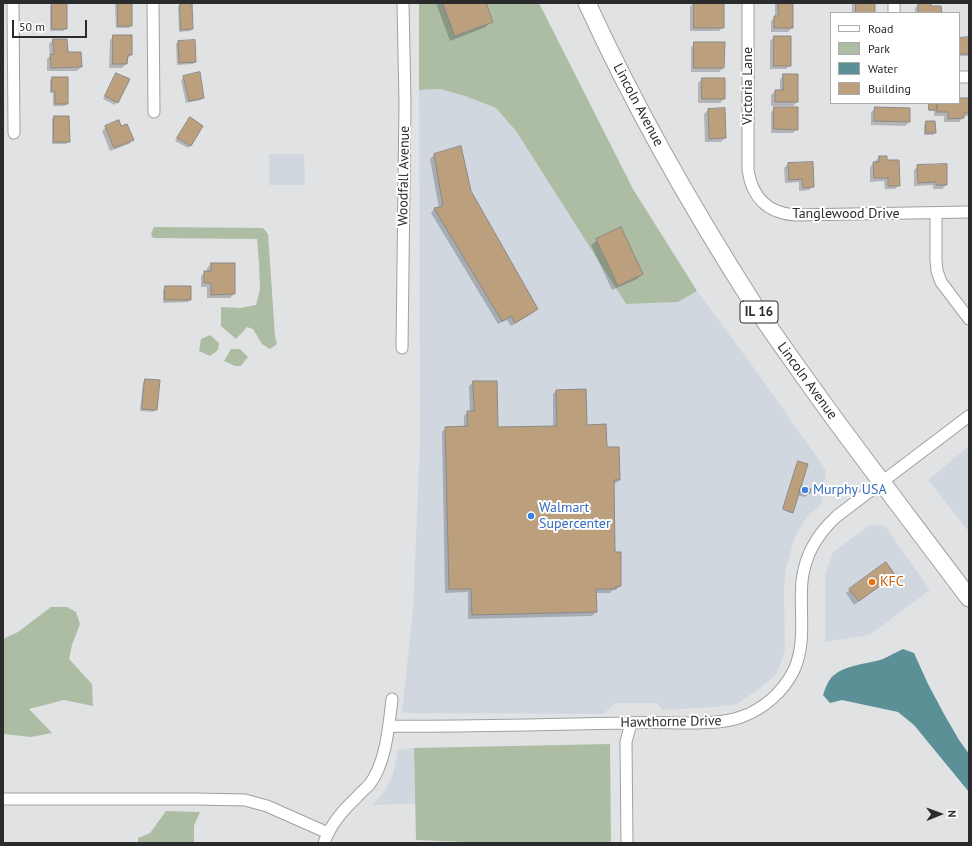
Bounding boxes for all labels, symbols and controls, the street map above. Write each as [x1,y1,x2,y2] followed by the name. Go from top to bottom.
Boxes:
[14,12,89,38] scale bar
[830,12,960,104] legend
[19,19,45,34] text: 50 m
[868,21,893,36] text: Road
[868,41,890,56] text: Park
[740,47,756,125] street label: Victoria Lane
[609,61,667,149] street label: Lincoln Avenue
[868,61,898,76] text: Water
[868,81,911,96] text: Building
[395,126,413,226] street label: Woodfall Avenue
[792,206,900,222] street label: Tanglewood Drive
[740,301,778,323] road number: IL 16
[773,339,841,423] street label: Lincoln Avenue
[813,482,887,498] place label: Murphy USA
[800,485,810,495] marker: Murphy USA
[539,500,611,532] place label: Walmart Supercenter
[526,511,536,521] marker: Walmart Supercenter
[880,574,904,590] place label: KFC
[867,577,877,587] marker: KFC
[620,713,722,731] street label: Hawthorne Drive
[920,794,960,834] north arrow
[945,810,959,818] text: N

